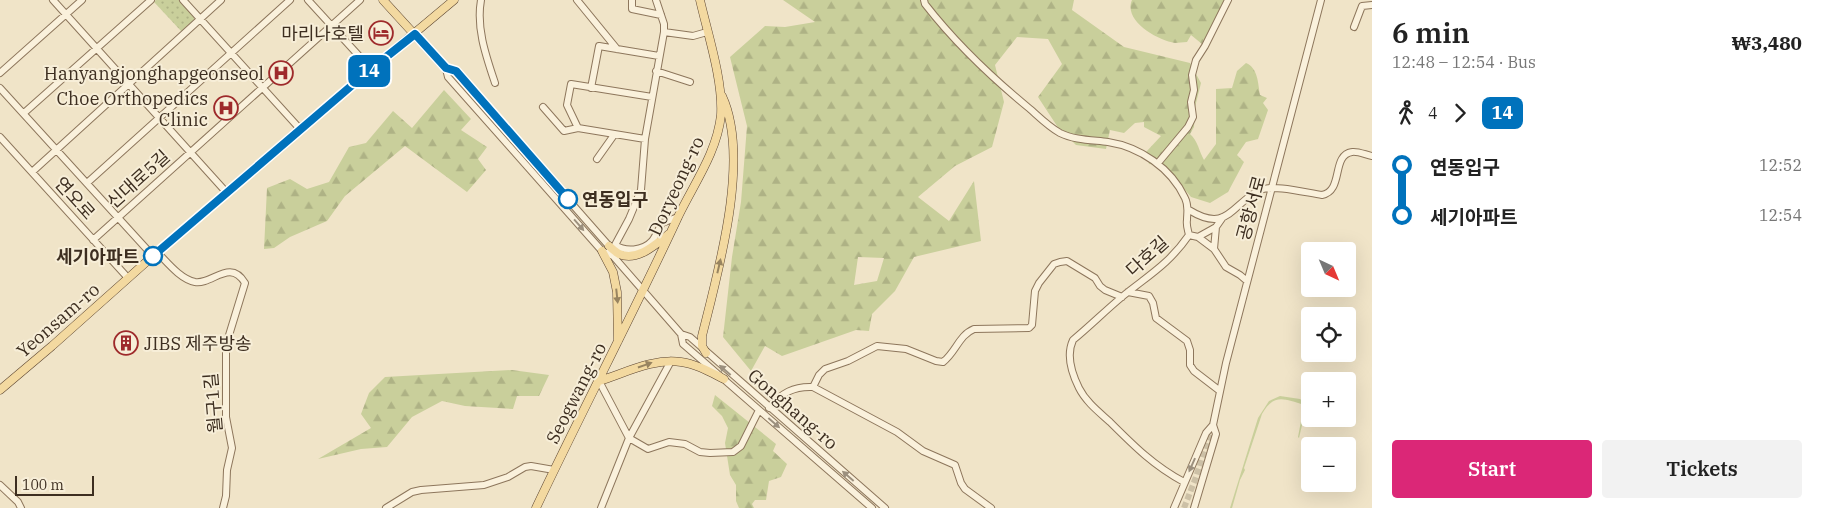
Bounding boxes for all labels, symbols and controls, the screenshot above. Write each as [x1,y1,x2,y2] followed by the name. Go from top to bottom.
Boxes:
[1392,14,1470,51] text: 6 min
[368,20,394,46] hotel icon: 마리나호텔
[281,22,364,45] place label: 마리나호텔
[1732,31,1802,55] text: ₩3,480
[1392,52,1536,72] text: 12:48 – 12:54 · Bus
[346,55,392,87] line badge: 14
[358,59,380,82] text: 14
[268,60,294,86] hospital icon: Hanyangjonghapgeonseol
[44,62,264,85] place label: Hanyangjonghapgeonseol
[56,87,208,131] place label: Choe Orthopedics Clinic
[213,95,239,121] hospital icon: Choe Orthopedics Clinic
[1392,99,1420,127] icon: walk
[1446,99,1474,127] icon: forward
[1492,101,1513,124] text: 14
[1428,103,1438,123] text: 4
[643,133,709,239] street label: Doryeong-ro
[102,145,174,213] street label: 신대로5길
[1430,155,1500,179] text: 연동입구
[1759,155,1802,175] text: 12:52
[50,172,100,224] street label: 연오로
[1231,173,1271,243] street label: 공항서로
[582,188,648,211] place label: 연동입구
[558,189,578,209] marker: 연동입구
[1430,205,1517,229] text: 세기아파트
[1759,205,1802,225] text: 12:54
[573,218,585,230] one-way arrow
[1121,231,1173,281] street label: 다호길
[1301,242,1356,298] north arrow
[1301,242,1356,492] map controls
[56,245,139,268] place label: 세기아파트
[143,246,163,266] marker: 세기아파트
[715,258,723,273] one-way arrow
[12,278,104,362] street label: Yeonsam-ro
[613,289,621,305] one-way arrow
[1301,307,1356,362] button: locate
[113,330,139,356] building icon: JIBS 제주방송
[144,332,252,355] place label: JIBS 제주방송
[541,339,611,447] street label: Seogwang-ro
[638,361,653,369] one-way arrow
[720,364,732,376] one-way arrow
[743,364,843,454] street label: Gonghang-ro
[199,372,227,434] street label: 월구1길
[1301,372,1356,427] button: +
[767,417,779,429] one-way arrow
[1301,437,1356,492] button: −
[1392,440,1592,498] button: Start
[1602,440,1802,498] button: Tickets
[1187,458,1195,472] one-way arrow
[843,470,855,482] one-way arrow
[15,473,94,496] scale bar
[22,476,64,494] text: 100 m

